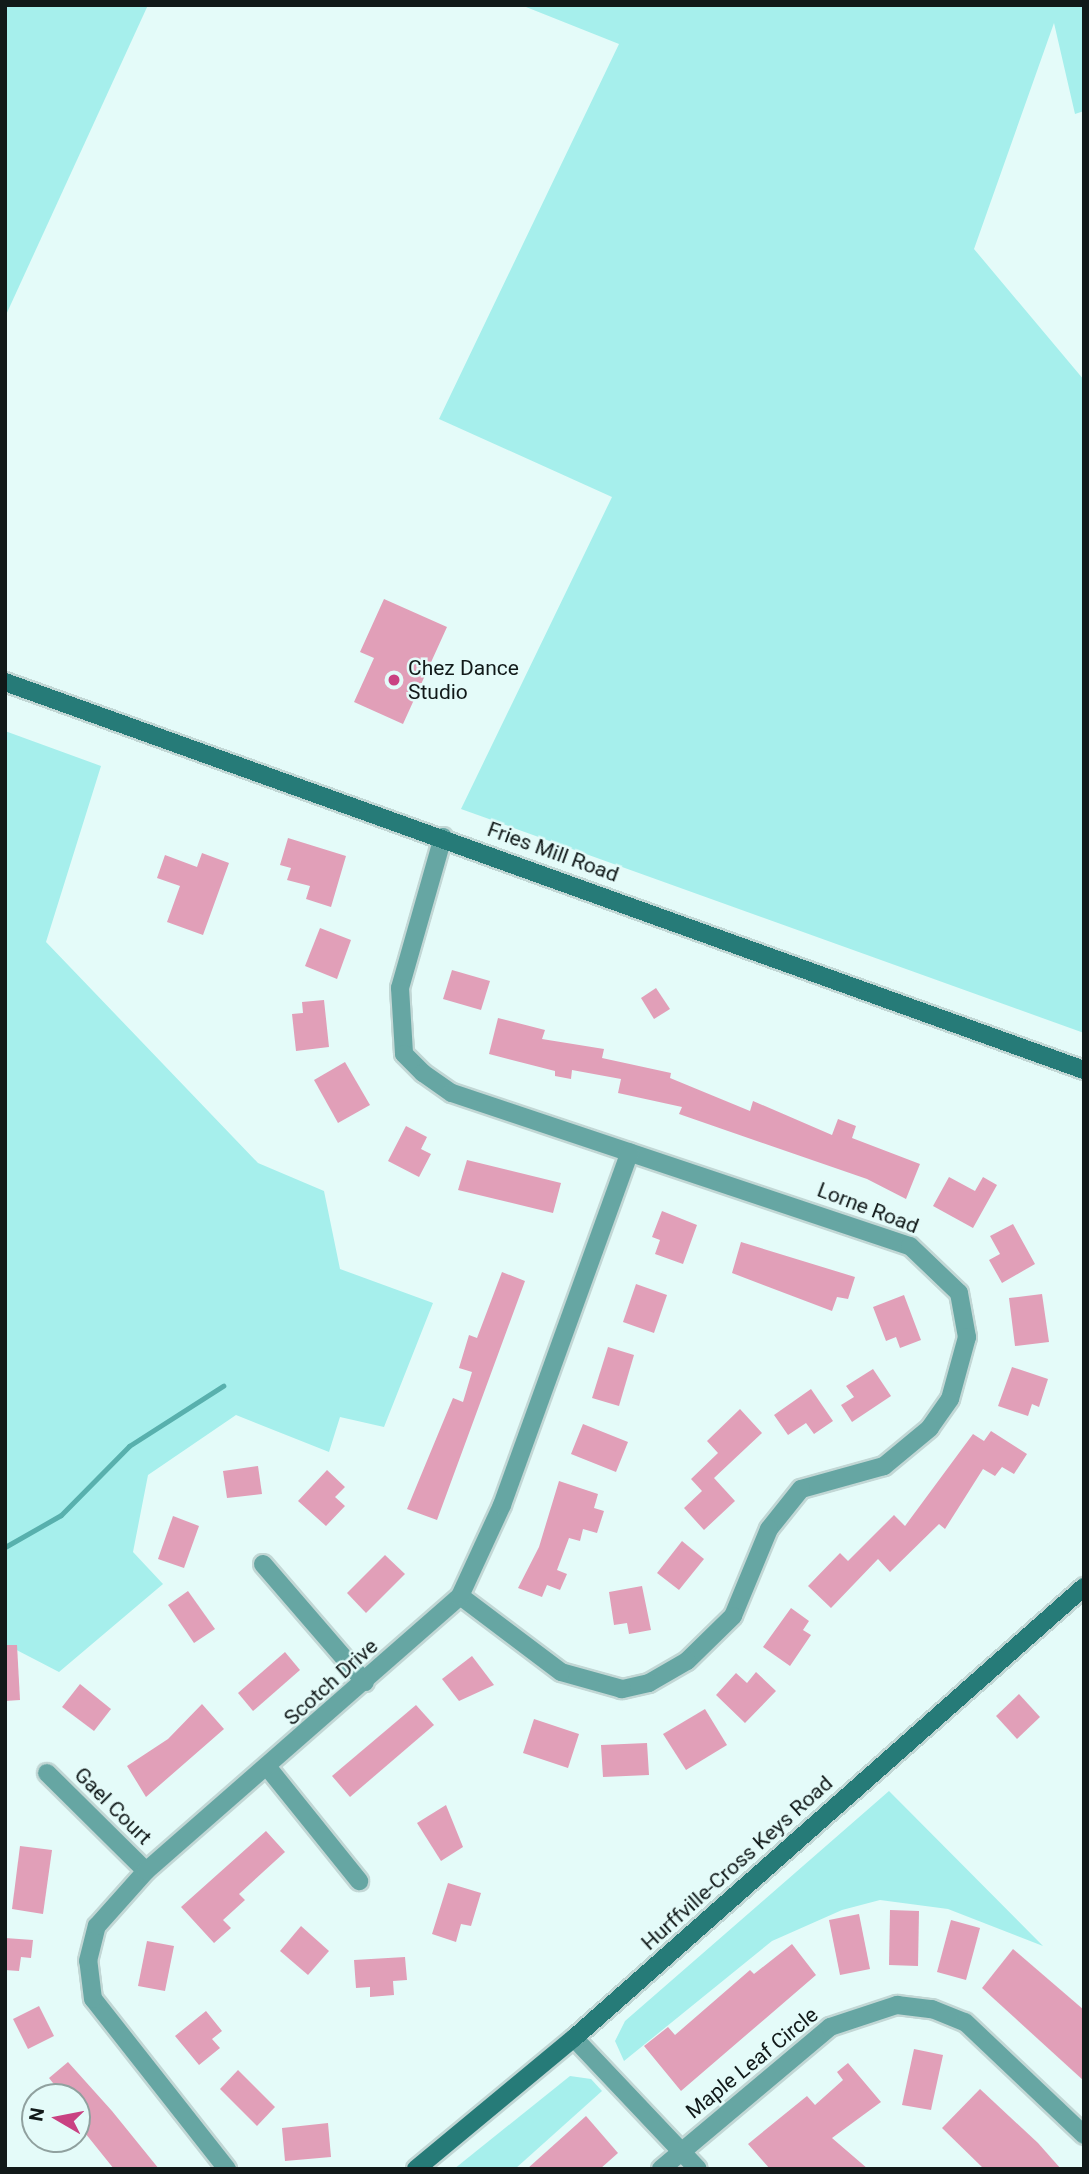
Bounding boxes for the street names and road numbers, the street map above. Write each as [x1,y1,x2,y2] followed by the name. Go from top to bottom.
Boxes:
[484,817,622,887] street label: Fries Mill Road
[814,1177,922,1239] street label: Lorne Road
[279,1633,383,1731] street label: Scotch Drive
[69,1762,157,1850] street label: Gael Court
[636,1771,838,1955] street label: Hurffville-Cross Keys Road
[681,2002,823,2124] street label: Maple Leaf Circle

